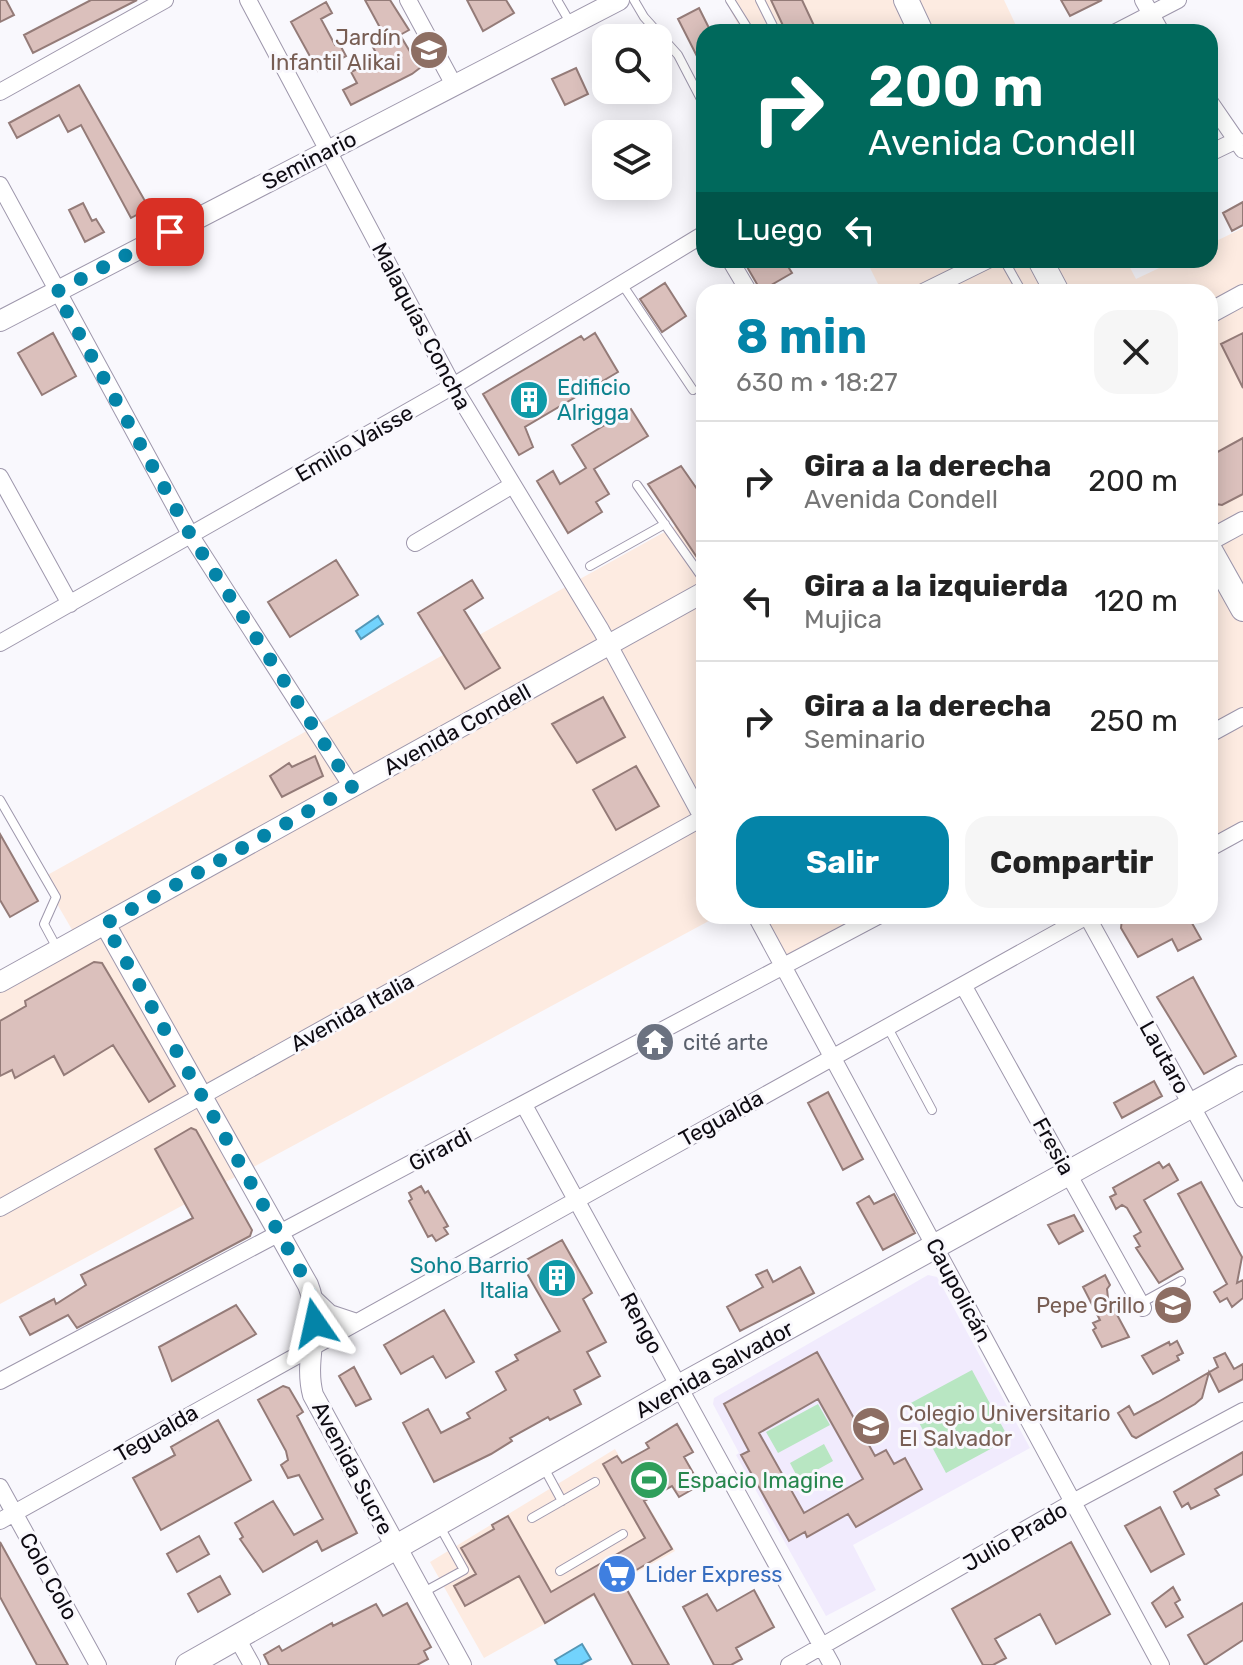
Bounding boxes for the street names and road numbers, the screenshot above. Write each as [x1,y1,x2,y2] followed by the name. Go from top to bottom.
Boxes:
[257,125,361,196] street label: Seminario
[366,238,477,415] street label: Malaquías Concha
[290,399,418,488] street label: Emilio Vaisse
[379,678,536,781] street label: Avenida Condell
[286,967,419,1057] street label: Avenida Italia
[1134,1016,1196,1098] street label: Lautaro
[674,1084,768,1153] street label: Tegualda
[1027,1113,1080,1180] street label: Fresia
[404,1122,476,1177] street label: Girardi
[920,1234,997,1347] street label: Caupolicán
[614,1288,669,1359] street label: Rengo
[630,1315,799,1424] street label: Avenida Salvador
[306,1397,399,1539] street label: Avenida Sucre
[110,1399,203,1468] street label: Tegualda
[958,1496,1072,1577] street label: Julio Prado
[14,1528,84,1625] street label: Colo Colo

